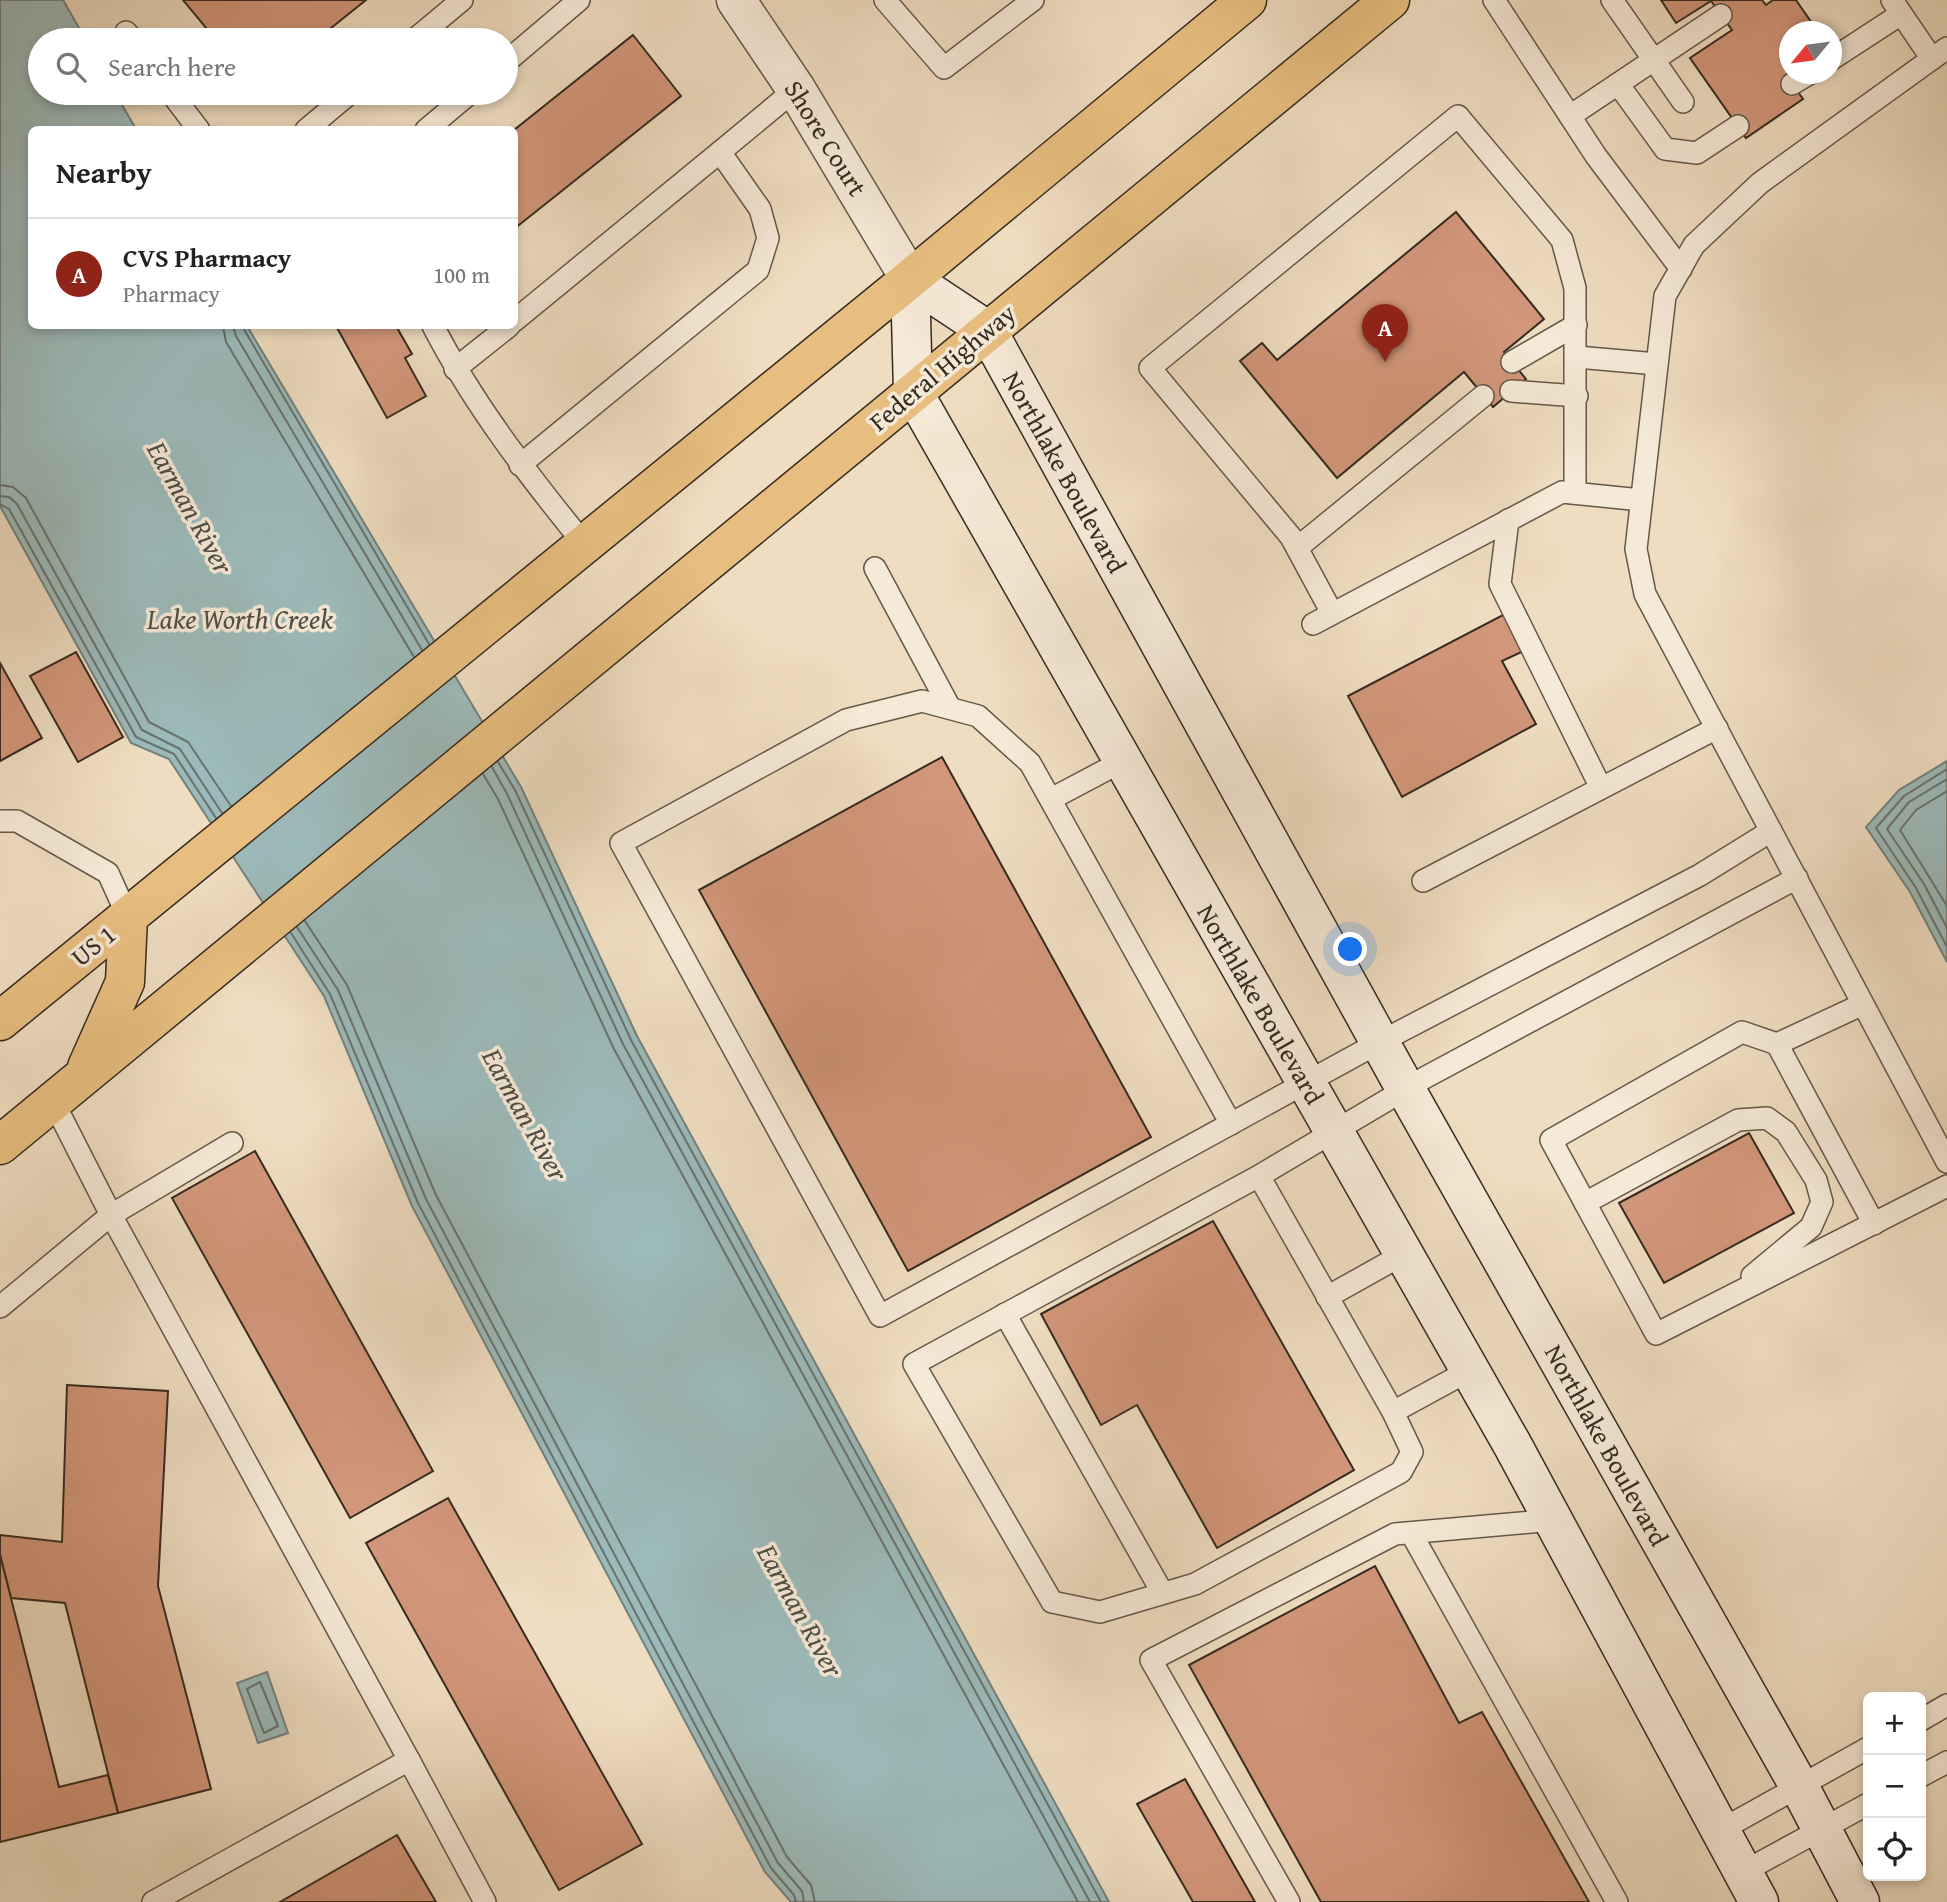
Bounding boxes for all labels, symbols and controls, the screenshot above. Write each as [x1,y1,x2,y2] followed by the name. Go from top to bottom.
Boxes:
[1779,21,1842,84] north arrow
[28,28,518,105] search box
[108,47,236,86] text: Search here
[52,48,90,86] icon: search
[775,72,877,204] street label: Shore Court
[56,150,152,194] text: Nearby
[123,238,291,277] text: CVS Pharmacy
[72,258,86,291] text: A
[433,258,490,291] text: 100 m
[123,277,220,310] text: Pharmacy
[860,294,1024,440] street label: Federal Highway
[1362,304,1408,362] pin: A
[993,364,1137,580] street label: Northlake Boulevard
[137,432,245,582] water label: Earman River
[146,598,333,639] water label: Lake Worth Creek
[1188,897,1334,1112] street label: Northlake Boulevard
[62,915,124,975] street label: US 1
[1333,932,1367,966] your location
[472,1039,580,1189] water label: Earman River
[1535,1337,1679,1553] street label: Northlake Boulevard
[747,1535,855,1685] water label: Earman River
[1863,1692,1926,1881] map controls
[1863,1692,1926,1755] button: +
[1863,1755,1926,1818] button: −
[1863,1818,1926,1881] button: locate

